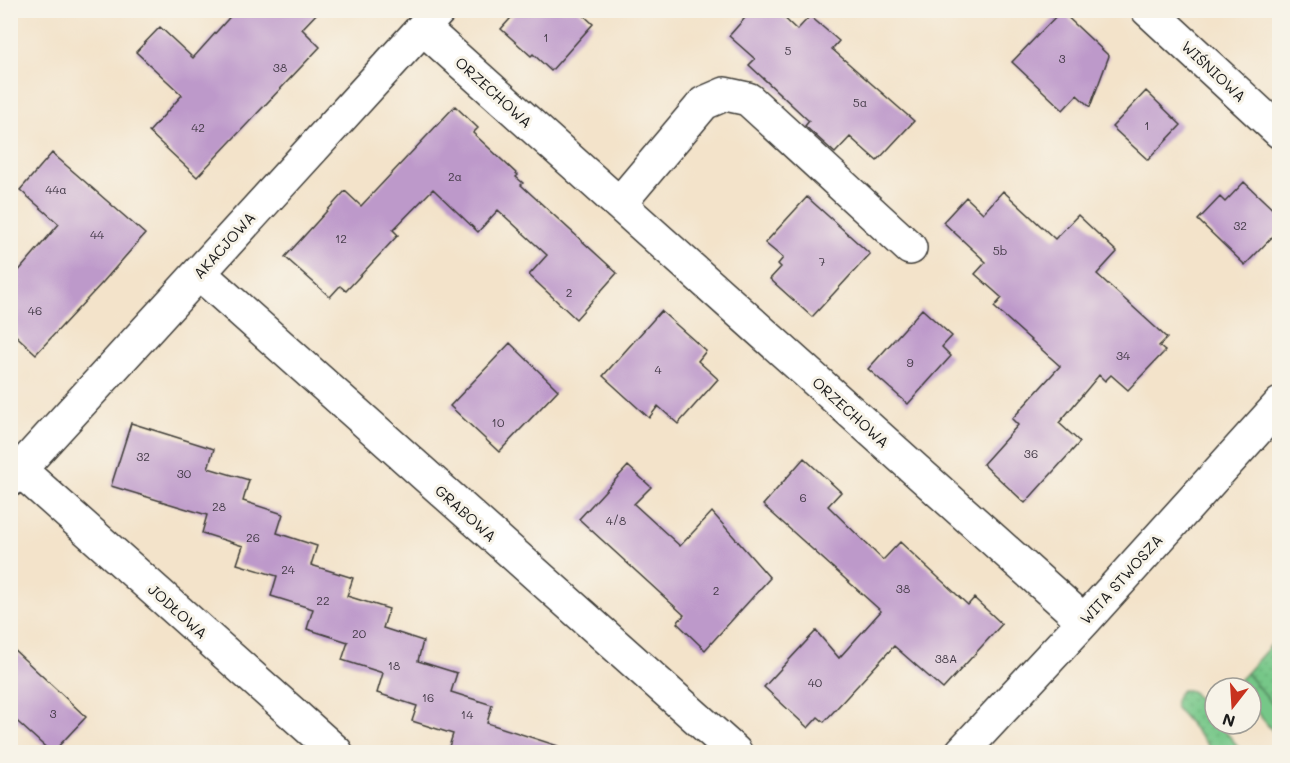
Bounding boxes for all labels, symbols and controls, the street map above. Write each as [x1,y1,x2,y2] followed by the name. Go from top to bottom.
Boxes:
[543,29,549,45] house number: 1
[1177,36,1251,106] street label: WIŚNIOWA
[785,42,792,58] house number: 5
[1058,50,1066,66] house number: 3
[451,52,537,132] street label: ORZECHOWA
[273,59,287,75] house number: 38
[853,94,867,110] house number: 5a
[1144,117,1150,133] house number: 1
[191,119,205,135] house number: 42
[448,168,462,184] house number: 2a
[45,181,67,197] house number: 44a
[189,207,259,283] street label: AKACJOWA
[1233,217,1247,233] house number: 32
[90,226,104,242] house number: 44
[335,230,347,246] house number: 12
[993,242,1007,258] house number: 5b
[819,253,826,269] house number: 7
[566,284,572,300] house number: 2
[28,302,42,318] house number: 46
[1116,347,1130,363] house number: 34
[906,354,914,370] house number: 9
[654,361,662,377] house number: 4
[808,372,894,452] street label: ORZECHOWA
[492,414,505,430] house number: 10
[1024,445,1038,461] house number: 36
[136,448,150,464] house number: 32
[177,465,192,481] house number: 30
[431,480,501,546] street label: GRABOWA
[799,489,807,505] house number: 6
[212,498,226,514] house number: 28
[606,512,626,528] house number: 4/8
[246,529,260,545] house number: 26
[1075,530,1167,628] street label: WITA STWOSZA
[281,561,295,577] house number: 24
[144,579,212,643] street label: JODŁOWA
[896,580,910,596] house number: 38
[713,582,719,598] house number: 2
[316,592,330,608] house number: 22
[352,625,367,641] house number: 20
[935,650,957,666] house number: 38A
[388,657,400,673] house number: 18
[808,674,823,690] house number: 40
[1203,676,1263,736] north arrow
[422,689,434,705] house number: 16
[49,705,57,721] house number: 3
[461,706,473,722] house number: 14
[1220,709,1237,733] text: N

